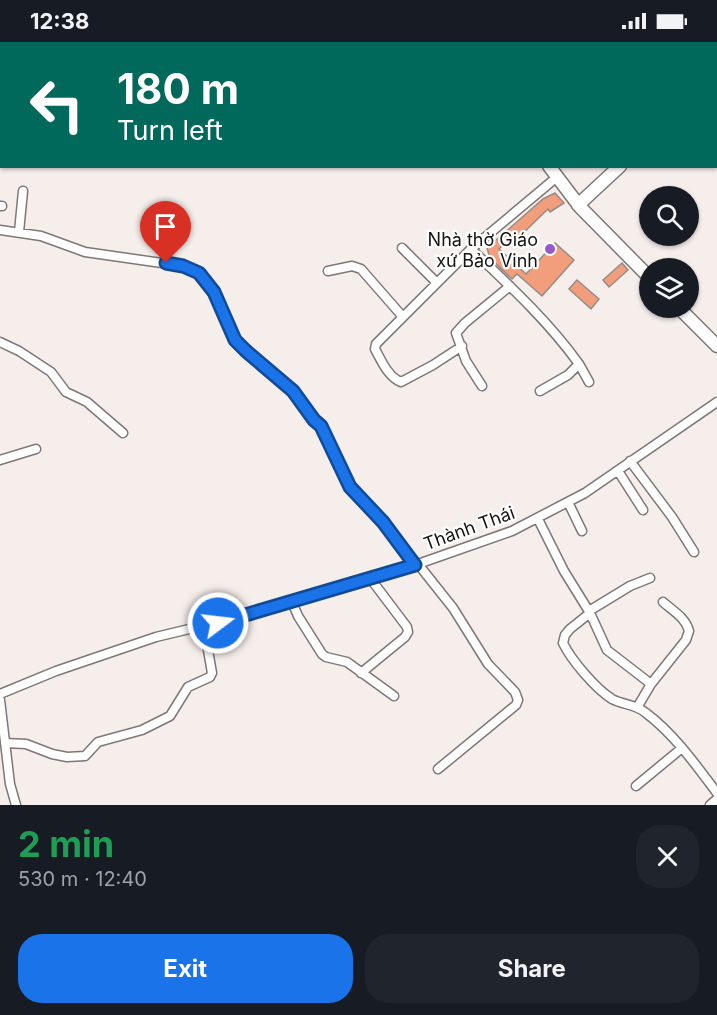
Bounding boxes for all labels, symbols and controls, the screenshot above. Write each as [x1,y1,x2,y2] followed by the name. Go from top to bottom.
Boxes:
[30,8,89,34] text: 12:38
[117,63,239,114] text: 180 m
[18,66,96,144] icon: left
[117,114,223,147] text: Turn left
[639,186,699,318] map controls
[639,186,699,246] button: search
[140,201,191,263] pin
[149,210,182,243] icon: arrive
[428,229,538,271] place label: Nhà thờ Giáo xứ Bảo Vinh
[543,242,557,256] marker: Nhà thờ Giáo xứ Bảo Vinh
[639,258,699,318] button: layers
[421,502,517,554] street label: Thành Thái
[186,591,250,655] position arrow
[18,822,114,866] text: 2 min
[636,825,699,888] button: close
[18,867,147,891] text: 530 m · 12:40
[18,934,353,1003] button: Exit
[365,934,699,1003] button: Share

